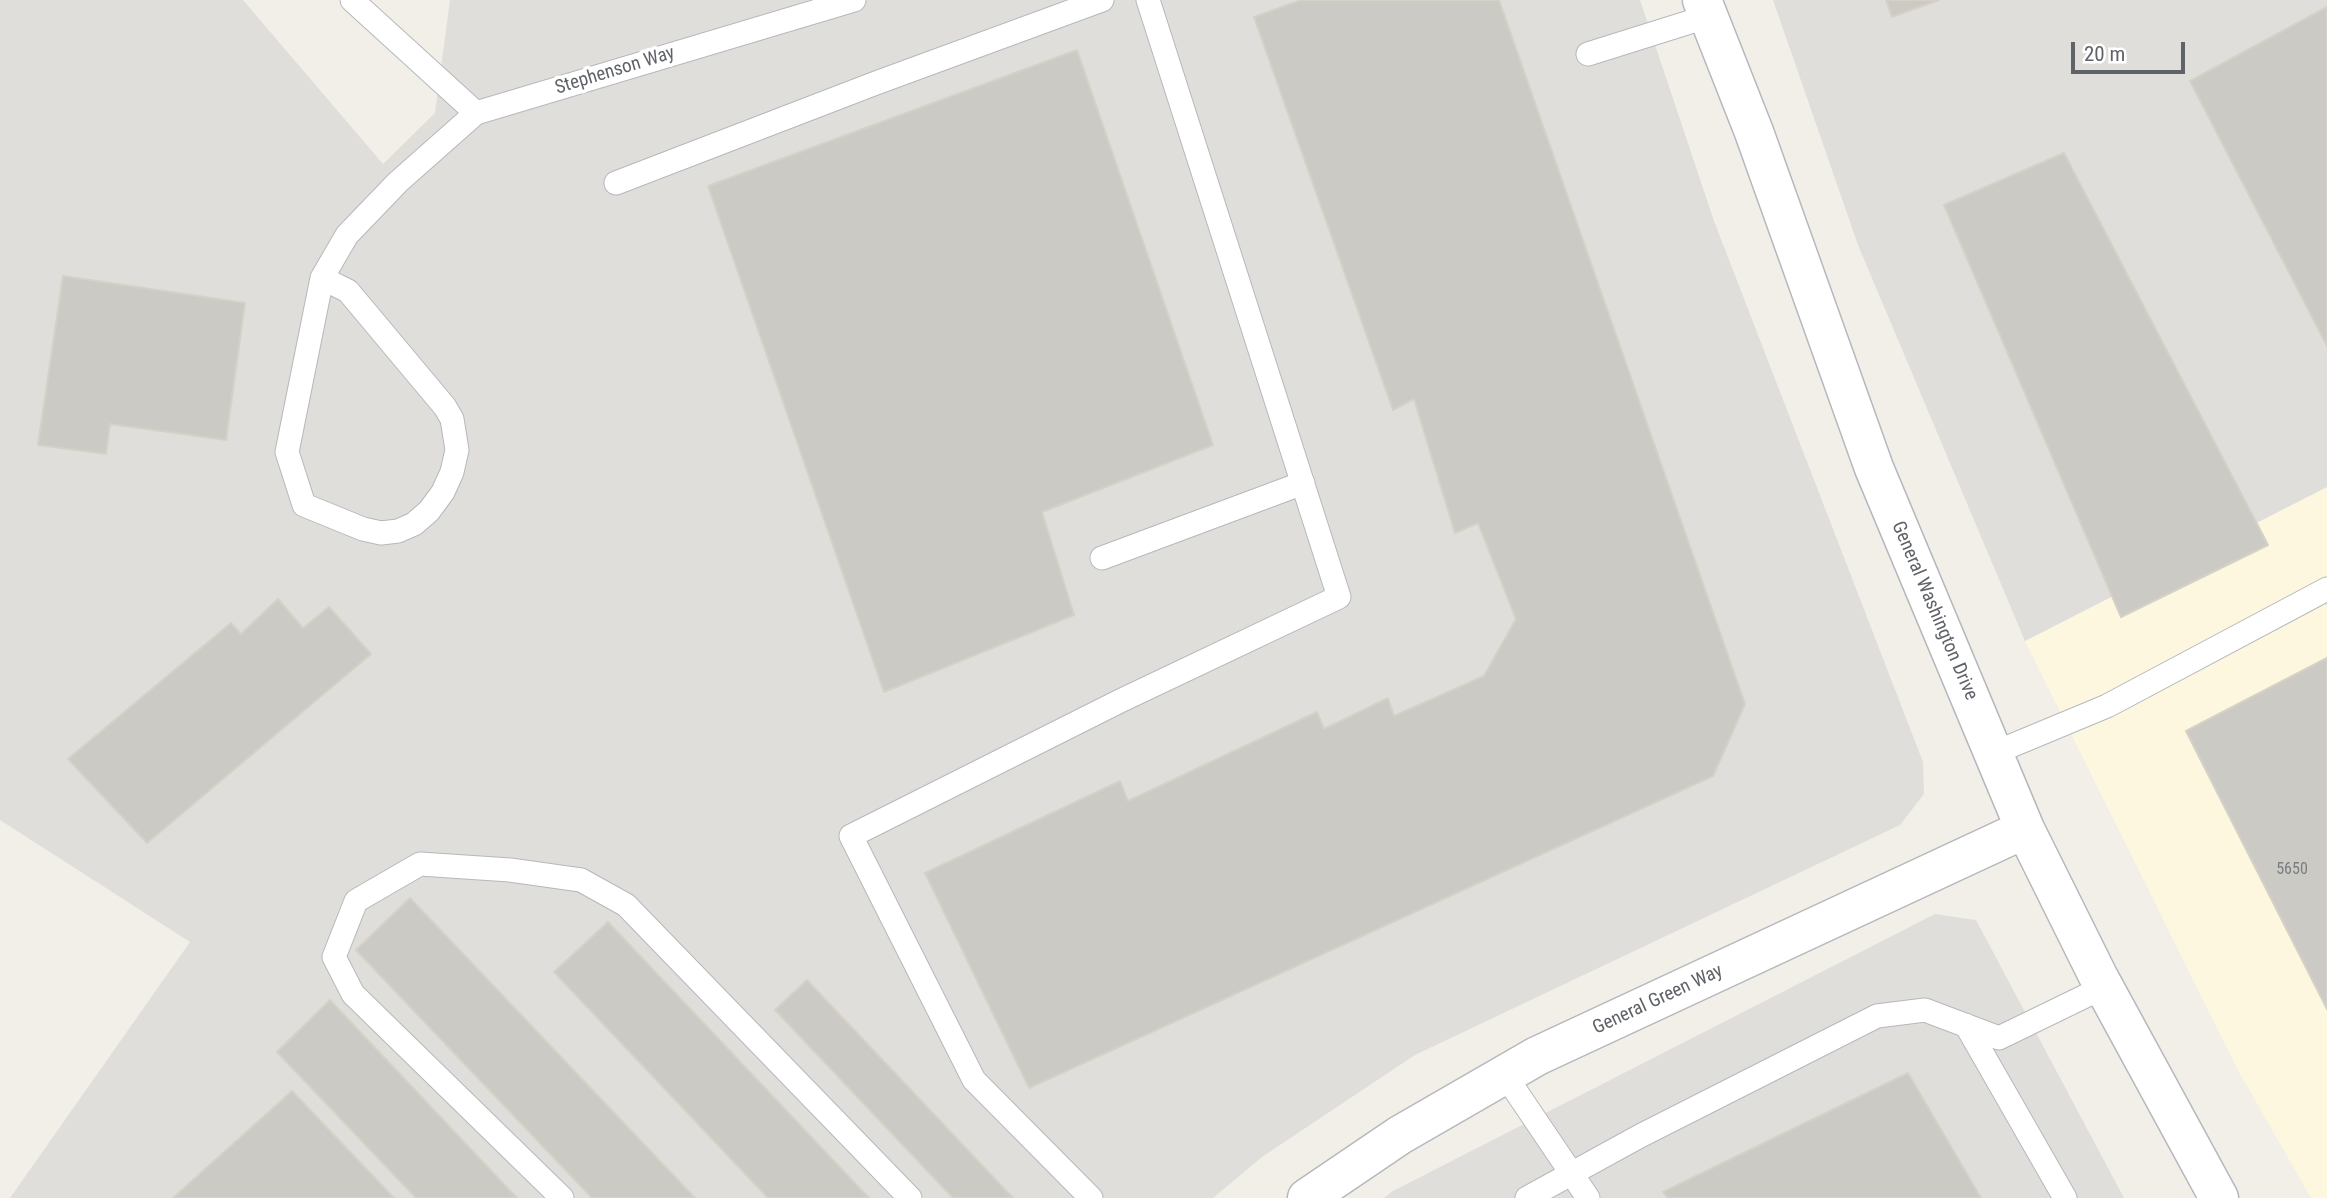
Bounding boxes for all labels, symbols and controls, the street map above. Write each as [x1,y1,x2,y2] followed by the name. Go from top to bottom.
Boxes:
[2075,28,2189,72] scale bar
[552,42,678,100] street label: Stephenson Way
[2084,42,2125,66] text: 20 m
[1886,518,1982,704] street label: General Washington Drive
[2276,860,2308,880] house number: 5650
[1589,960,1727,1040] street label: General Green Way

